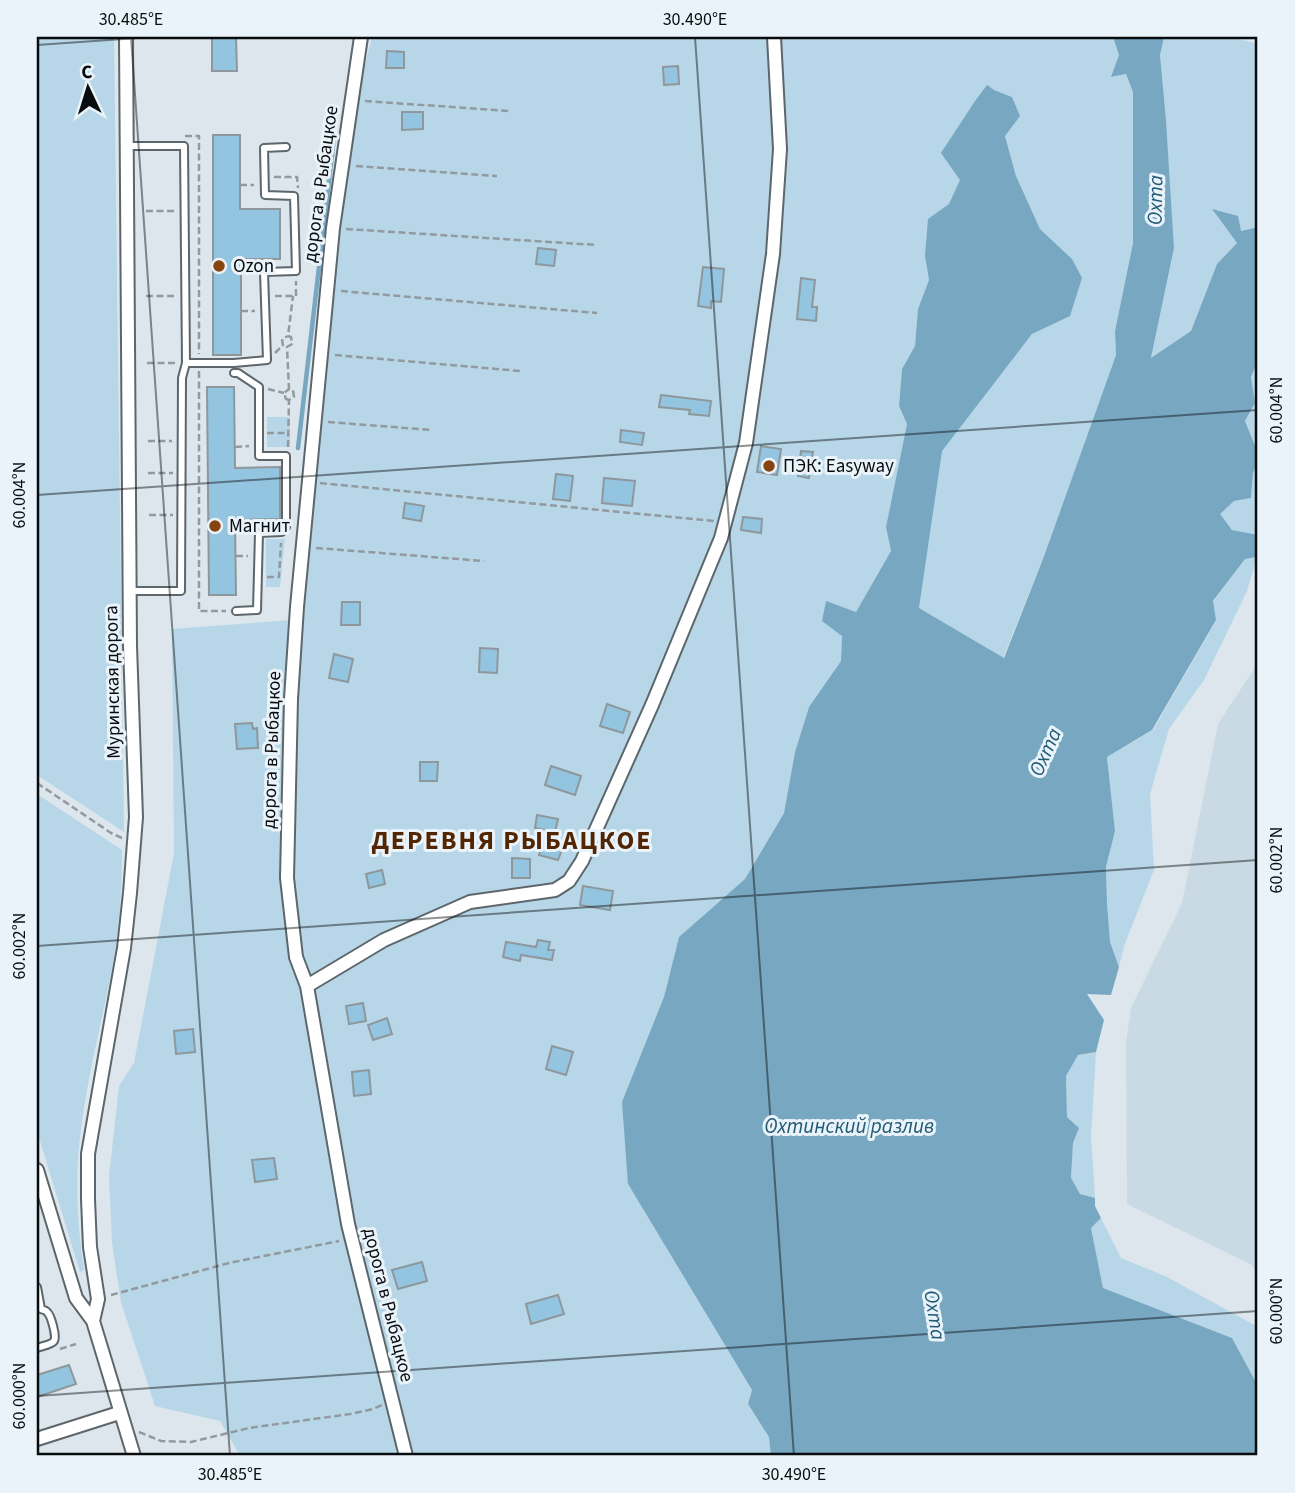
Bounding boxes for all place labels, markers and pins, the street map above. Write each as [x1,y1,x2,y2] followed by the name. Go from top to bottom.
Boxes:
[233,253,274,280] place label: Ozon
[211,258,227,274] marker: Ozon
[783,453,894,480] place label: ПЭК: Easyway
[761,458,777,474] marker: ПЭК: Easyway
[229,513,291,540] place label: Магнит
[207,518,223,534] marker: Магнит

